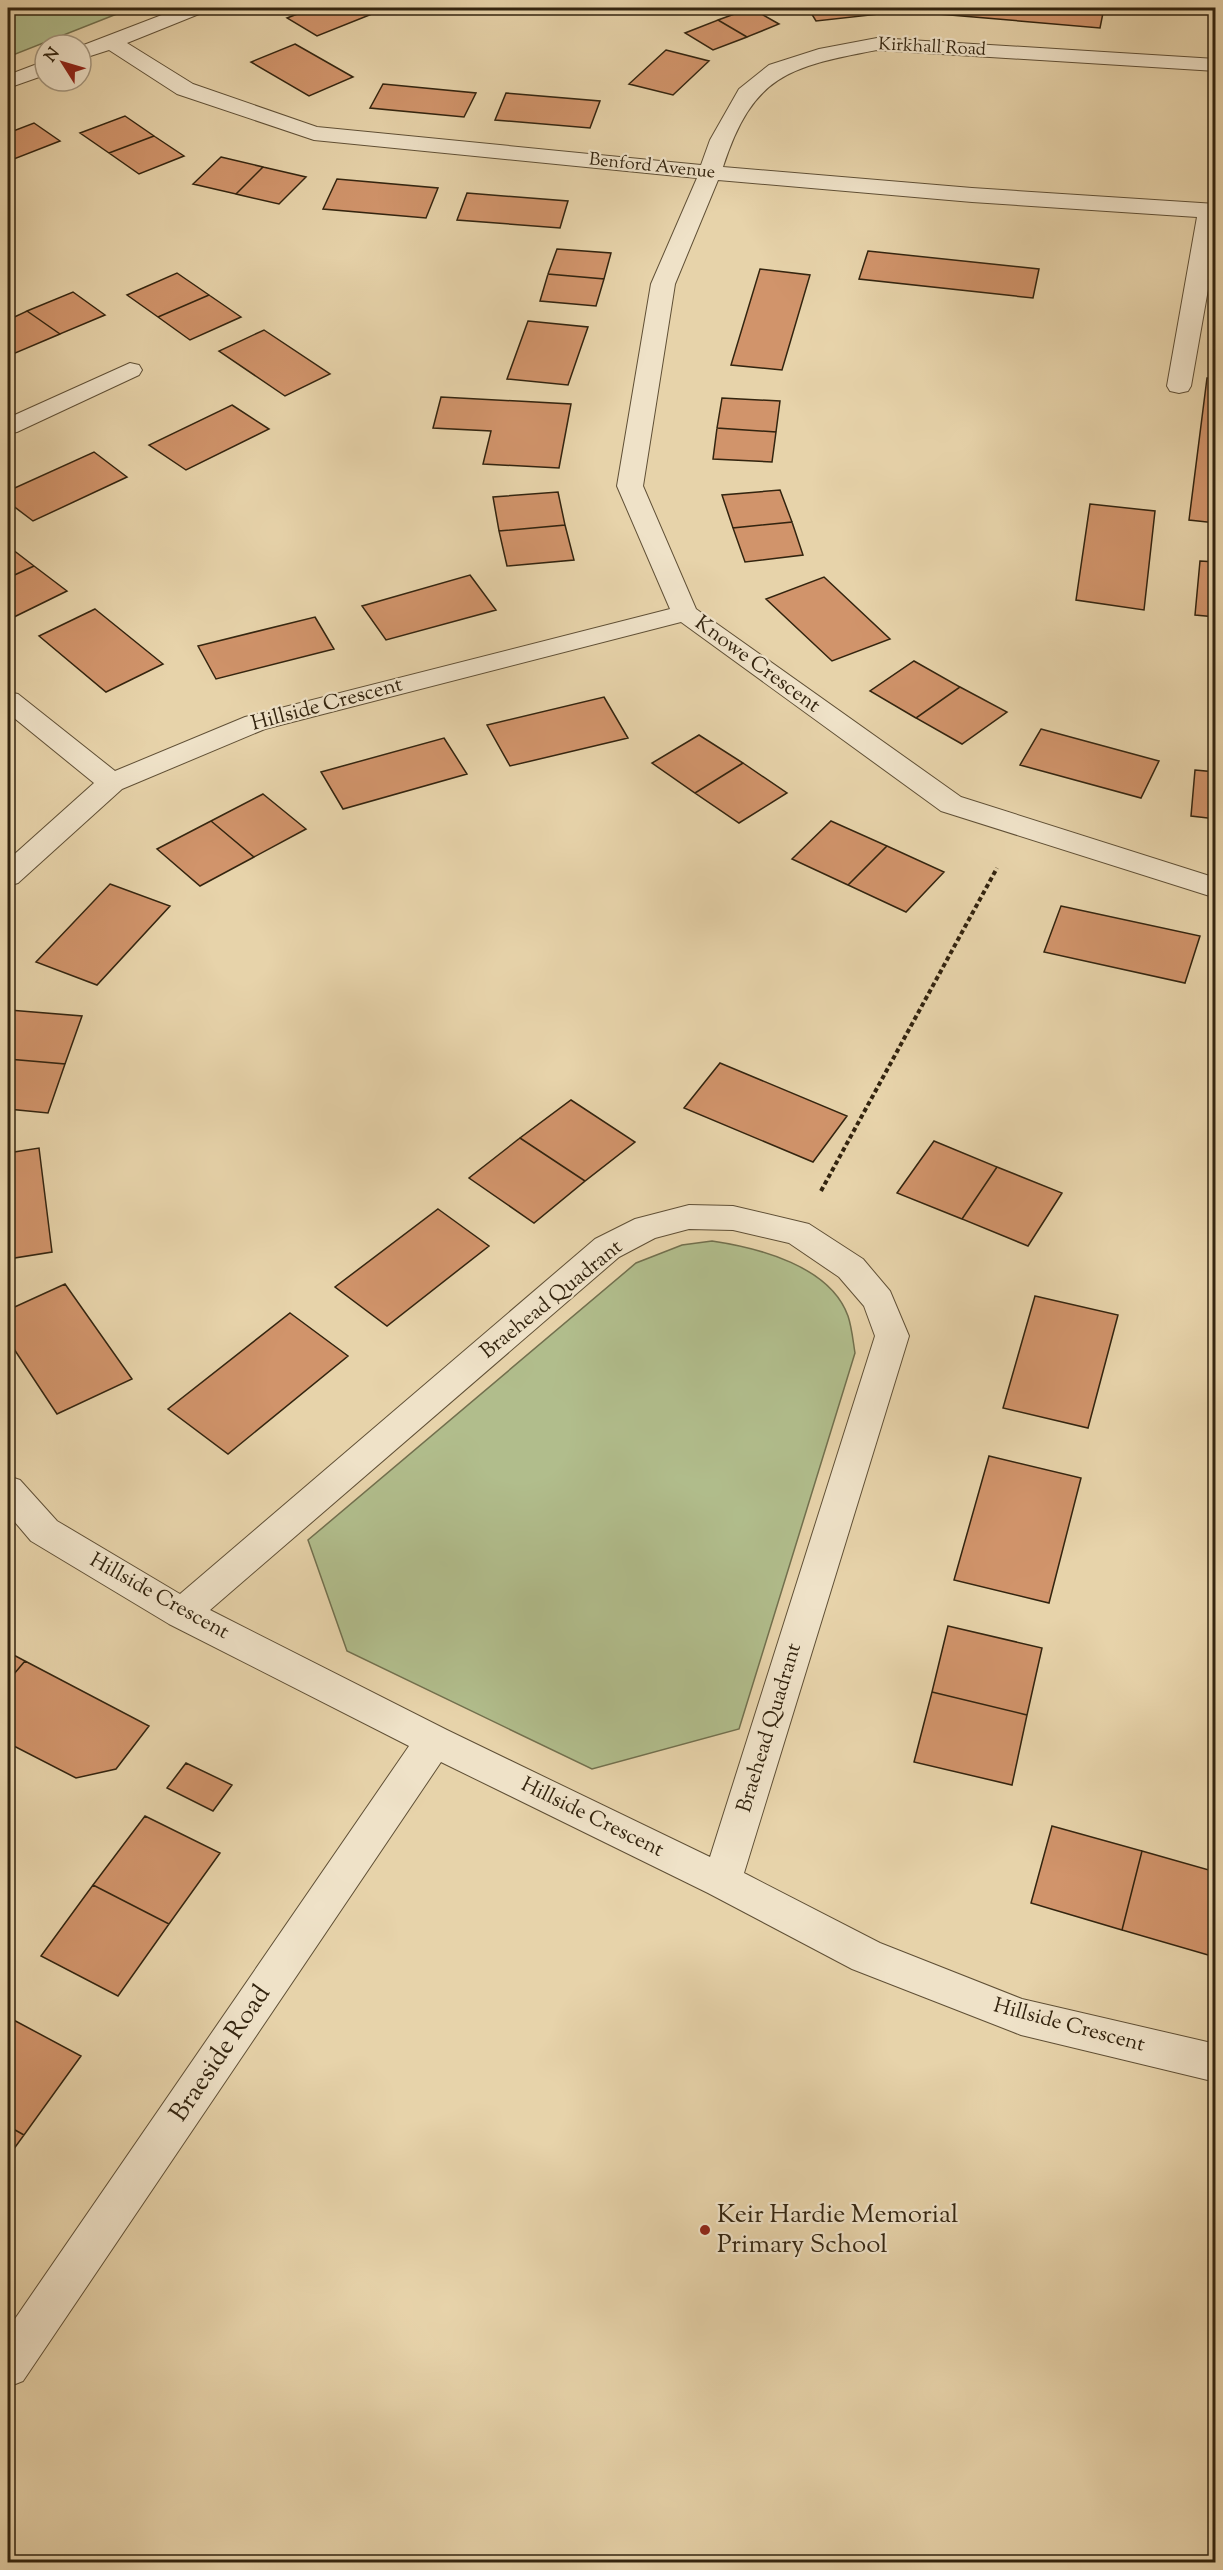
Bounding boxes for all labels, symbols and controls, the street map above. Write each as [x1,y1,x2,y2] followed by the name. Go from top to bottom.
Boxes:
[878,32,986,64] street label: Kirkhall Road
[33,33,93,93] north arrow
[40,43,66,68] text: N
[588,147,716,187] street label: Benford Avenue
[688,609,826,721] street label: Knowe Crescent
[248,670,406,740] street label: Hillside Crescent
[474,1233,630,1367] street label: Braehead Quadrant
[84,1546,234,1648] street label: Hillside Crescent
[730,1640,810,1816] street label: Braehead Quadrant
[516,1770,668,1866] street label: Hillside Crescent
[162,1978,281,2130] street label: Braeside Road
[990,1991,1148,2061] street label: Hillside Crescent
[717,2197,958,2264] place label: Keir Hardie Memorial Primary School
[698,2223,712,2237] marker: Keir Hardie Memorial Primary School

